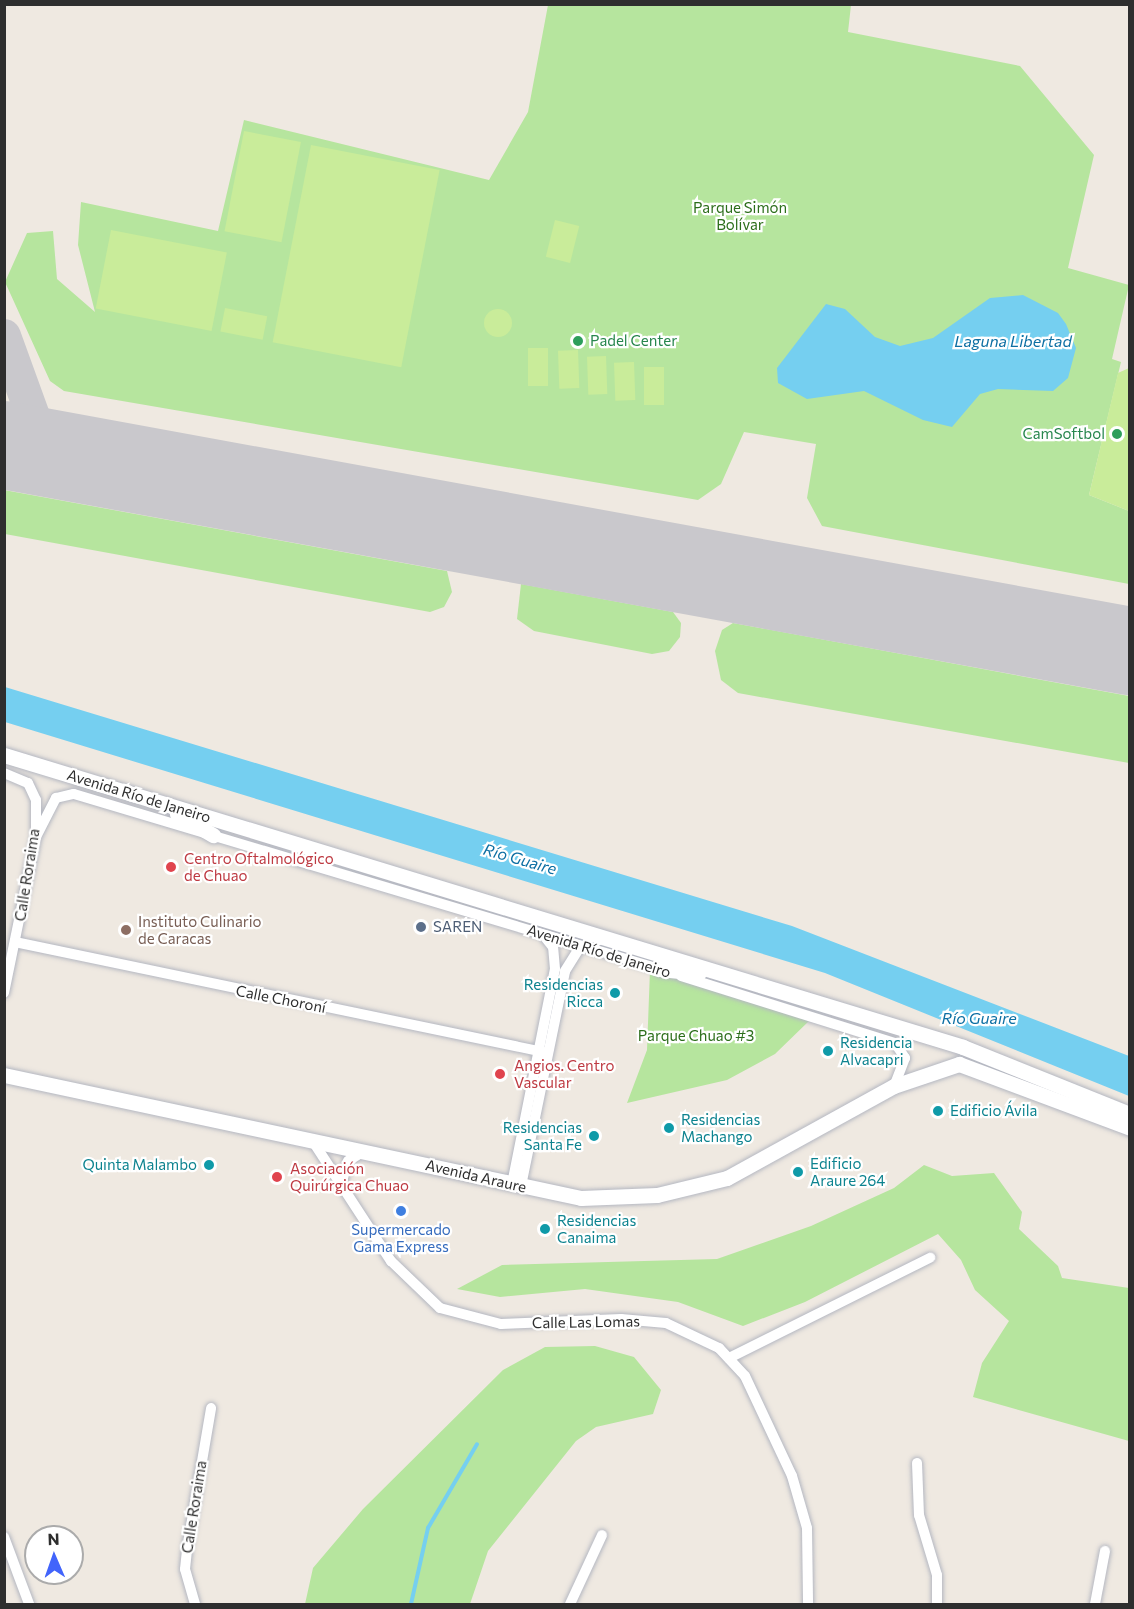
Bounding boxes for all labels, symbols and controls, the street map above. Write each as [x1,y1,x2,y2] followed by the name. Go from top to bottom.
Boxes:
[693,198,787,233] park label: Parque Simón Bolívar
[954,331,1072,351] water label: Laguna Libertad
[590,332,677,350] place label: Padel Center
[571,334,585,348] marker: Padel Center
[1022,425,1105,443] place label: CamSoftbol
[1110,427,1124,441] marker: CamSoftbol
[65,766,213,826] street label: Avenida Río de Janeiro
[11,827,43,923] street label: Calle Roraima
[481,839,559,879] water label: Río Guaire
[184,849,334,884] place label: Centro Oftalmológico de Chuao
[162,858,180,876] marker: Centro Oftalmológico de Chuao
[138,912,262,947] place label: Instituto Culinario de Caracas
[433,918,482,936] place label: SAREN
[414,920,428,934] marker: SAREN
[525,921,673,981] street label: Avenida Río de Janeiro
[119,923,133,937] marker: Instituto Culinario de Caracas
[524,975,603,1010] place label: Residencias Ricca
[234,981,328,1017] street label: Calle Choroní
[608,986,622,1000] marker: Residencias Ricca
[941,1008,1017,1028] water label: Río Guaire
[638,1027,754,1045] park label: Parque Chuao #3
[840,1033,912,1068] place label: Residencia Alvacapri
[821,1044,835,1058] marker: Residencia Alvacapri
[514,1056,614,1091] place label: Angios. Centro Vascular
[491,1065,509,1083] marker: Angios. Centro Vascular
[950,1102,1037,1120] place label: Edificio Ávila
[931,1104,945,1118] marker: Edificio Ávila
[681,1110,760,1145] place label: Residencias Machango
[503,1118,582,1153] place label: Residencias Santa Fe
[662,1121,676,1135] marker: Residencias Machango
[587,1129,601,1143] marker: Residencias Santa Fe
[810,1154,885,1189] place label: Edificio Araure 264
[82,1156,197,1174] place label: Quinta Malambo
[424,1156,528,1196] street label: Avenida Araure
[202,1158,216,1172] marker: Quinta Malambo
[290,1159,409,1194] place label: Asociación Quirúrgica Chuao
[791,1165,805,1179] marker: Edificio Araure 264
[268,1168,286,1186] marker: Asociación Quirúrgica Chuao
[394,1204,408,1218] marker: Supermercado Gama Express
[557,1211,636,1246] place label: Residencias Canaima
[351,1220,451,1255] place label: Supermercado Gama Express
[538,1222,552,1236] marker: Residencias Canaima
[532,1312,640,1332] street label: Calle Las Lomas
[178,1459,210,1555] street label: Calle Roraima
[24,1525,84,1585] north arrow
[47,1529,60,1548] text: N

